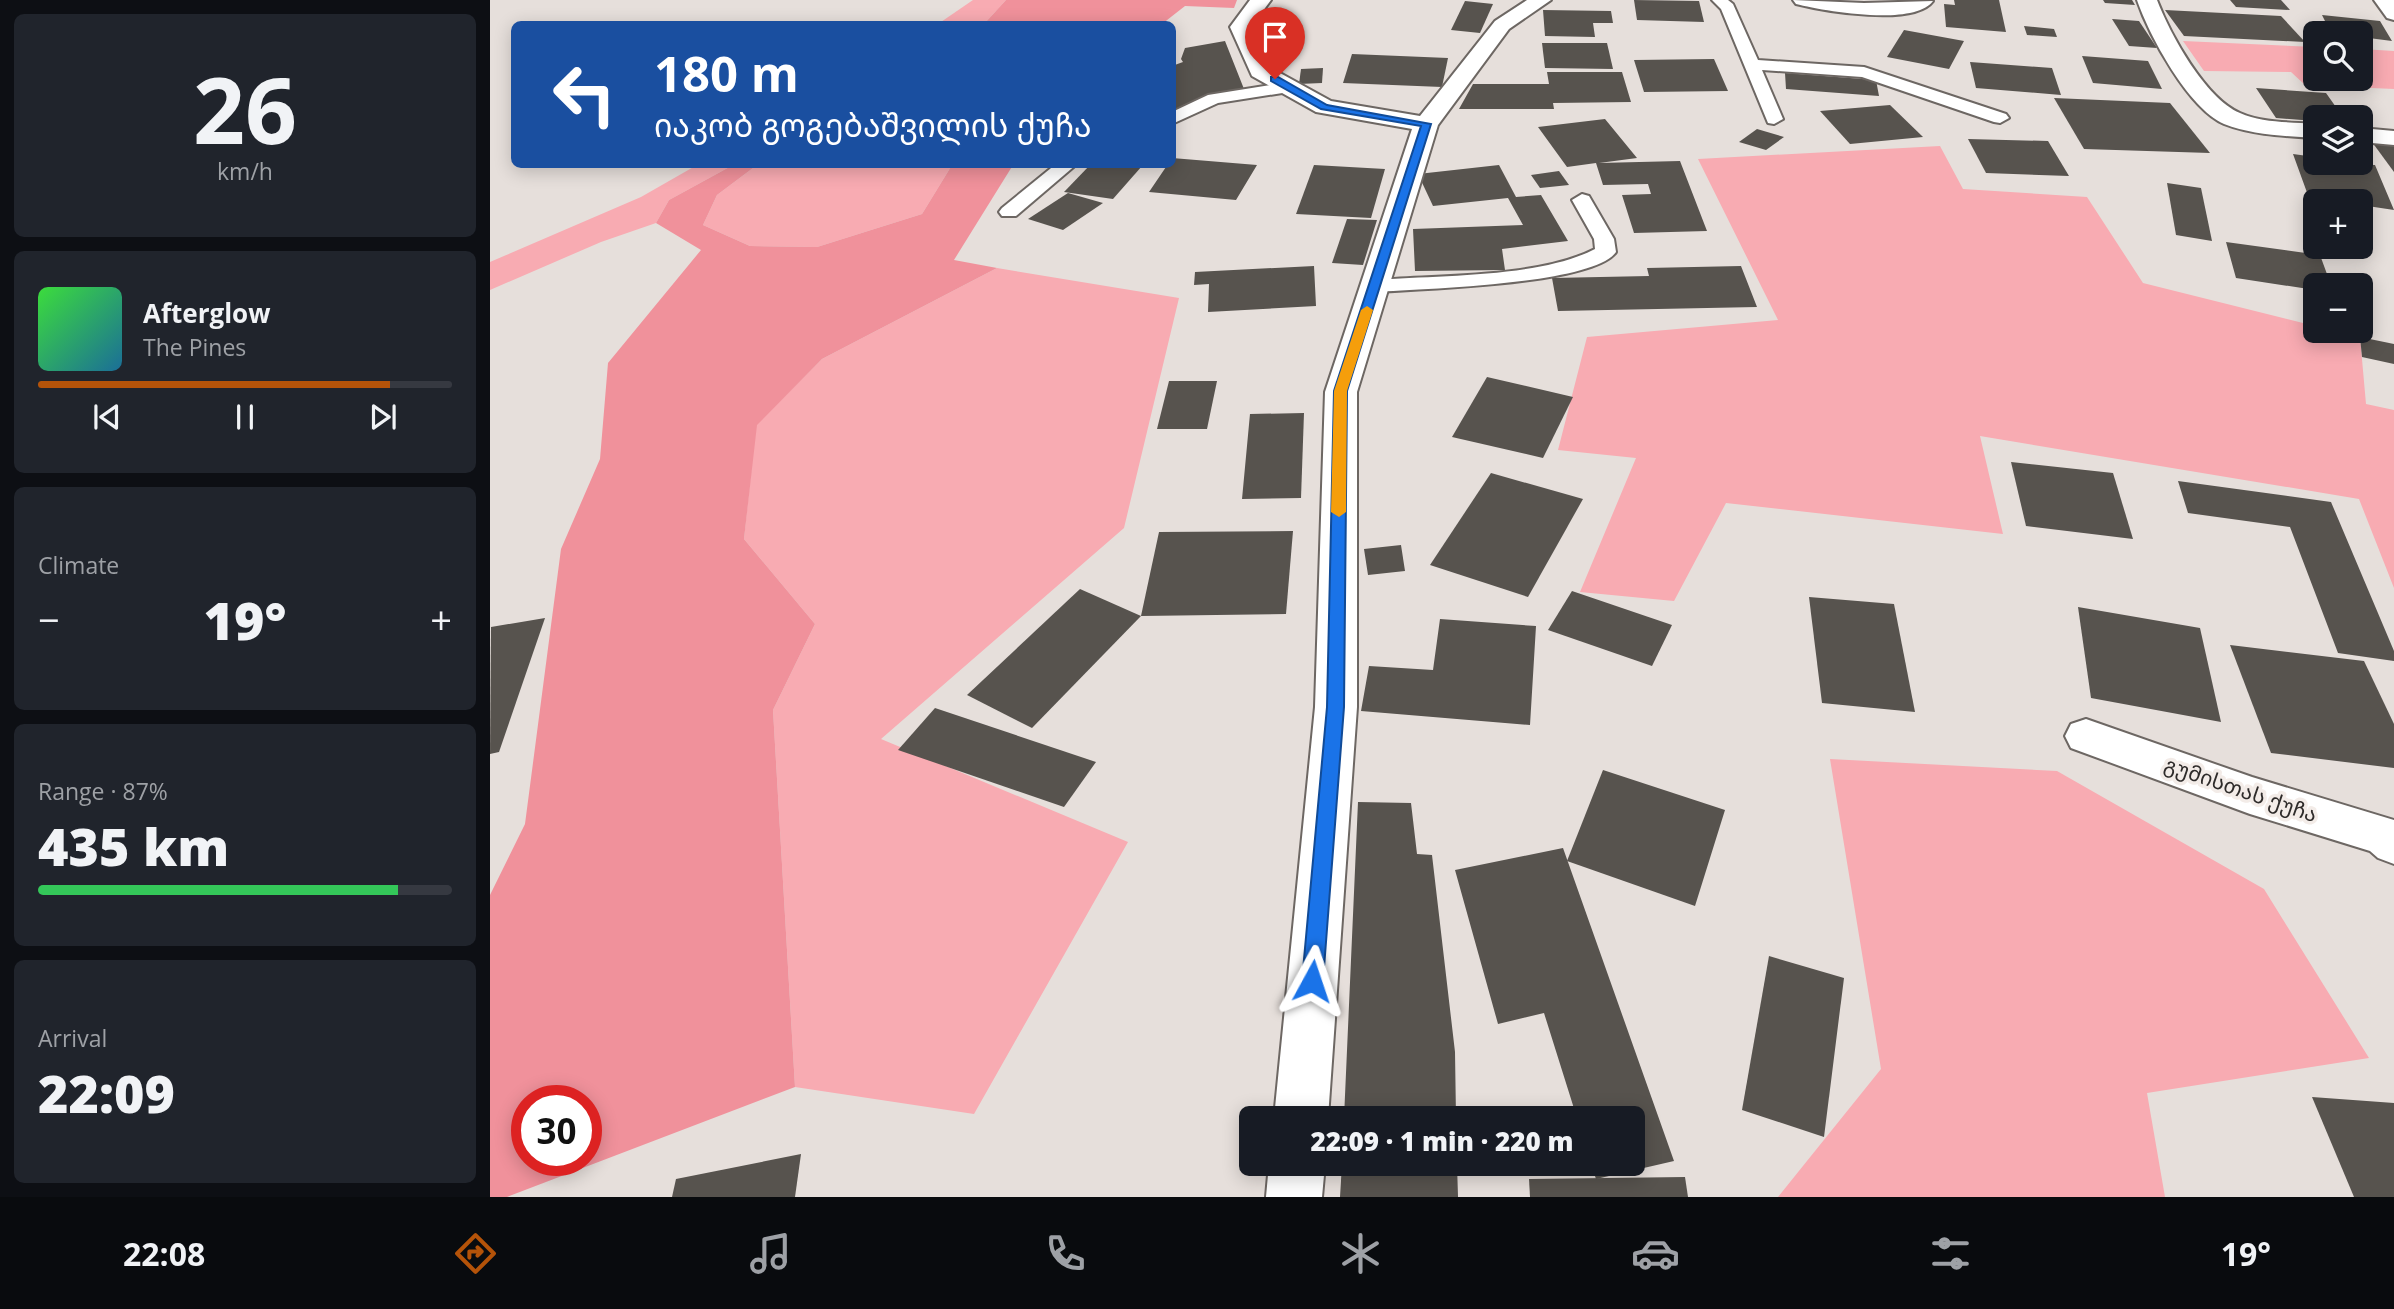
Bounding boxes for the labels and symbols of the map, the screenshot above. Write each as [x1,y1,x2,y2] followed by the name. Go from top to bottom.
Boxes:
[1245,7,1305,79] pin
[2161,750,2321,828] street label: გუმისთას ქუჩა
[1275,944,1349,1018] position arrow
[511,1085,602,1176] speed limit sign: 30

